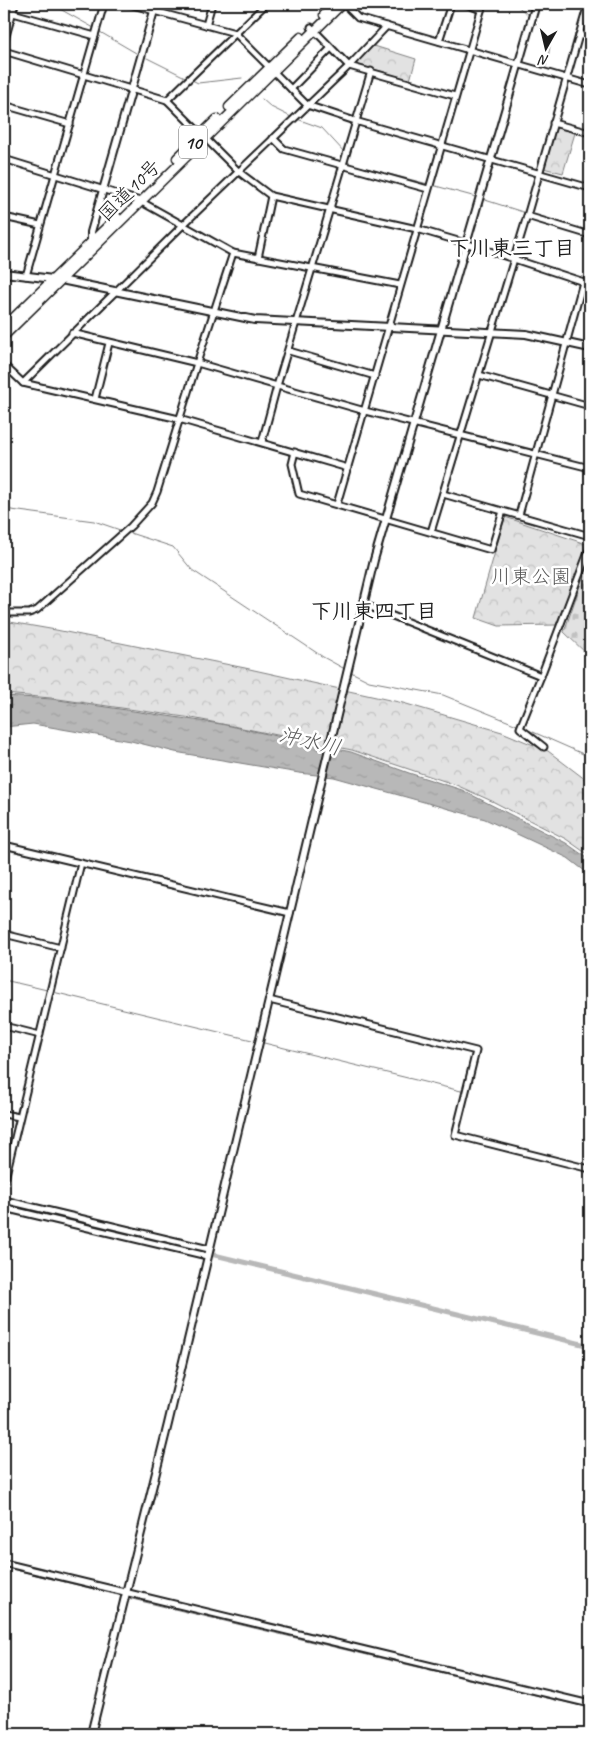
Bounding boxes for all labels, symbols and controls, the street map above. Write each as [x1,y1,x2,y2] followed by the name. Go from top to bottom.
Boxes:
[522,22,572,72] north arrow
[536,51,550,69] text: N
[179,125,207,158] road number: 10
[93,154,166,227] street label: 国道10号
[449,235,575,261] district label: 下川東三丁目
[491,564,571,589] park label: 川東公園
[311,598,437,624] district label: 下川東四丁目
[276,721,344,761] water label: 沖水川

